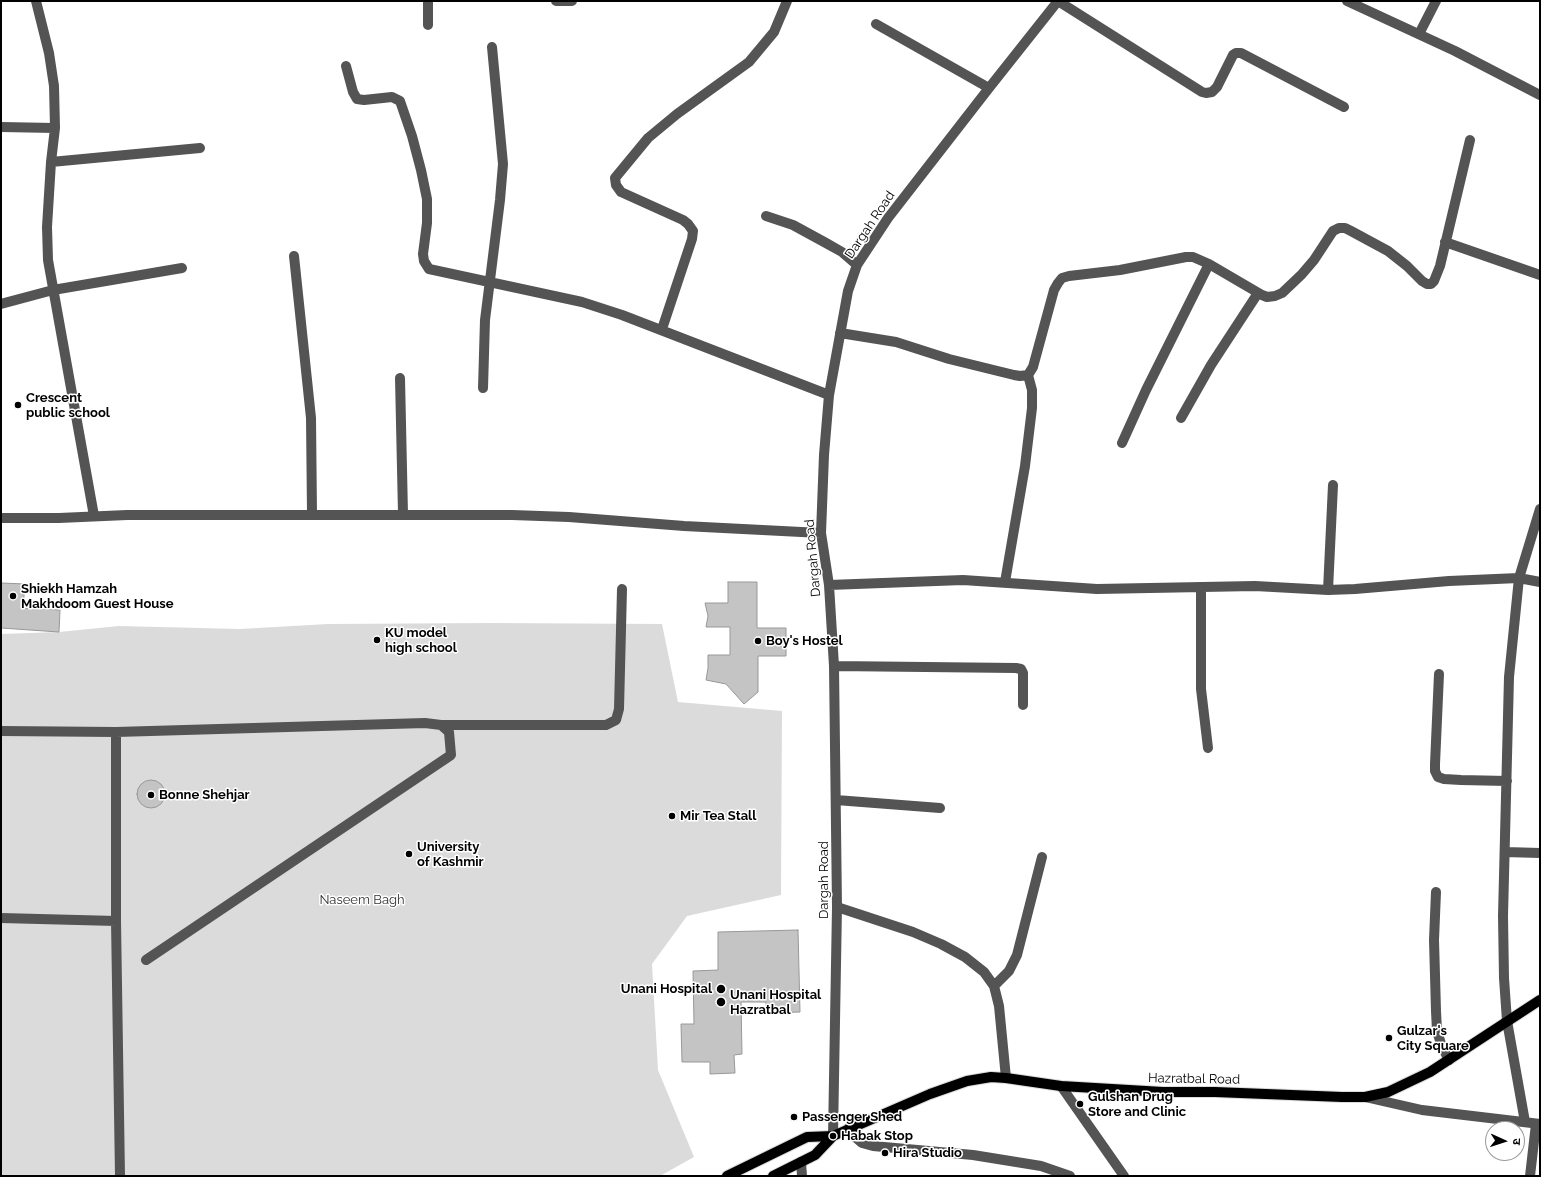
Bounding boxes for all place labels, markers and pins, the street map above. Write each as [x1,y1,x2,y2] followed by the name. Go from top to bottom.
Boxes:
[26,390,110,421] place label: Crescent public school
[13,400,23,410] marker: Crescent public school
[21,581,174,612] place label: Shiekh Hamzah Makhdoom Guest House
[8,591,18,601] marker: Shiekh Hamzah Makhdoom Guest House
[385,625,457,656] place label: KU model high school
[766,633,843,649] place label: Boy's Hostel
[372,635,382,645] marker: KU model high school
[753,636,763,646] marker: Boy's Hostel
[159,787,250,803] place label: Bonne Shehjar
[146,790,156,800] marker: Bonne Shehjar
[680,808,756,824] place label: Mir Tea Stall
[667,811,677,821] marker: Mir Tea Stall
[417,839,484,870] place label: University of Kashmir
[404,849,414,859] marker: University of Kashmir
[621,981,712,997] place label: Unani Hospital
[715,983,727,995] marker: Unani Hospital
[730,987,821,1018] place label: Unani Hospital Hazratbal
[715,996,727,1008] marker: Unani Hospital Hazratbal
[1397,1023,1469,1054] place label: Gulzar's City Square
[1384,1033,1394,1043] marker: Gulzar's City Square
[1088,1089,1186,1120] place label: Gulshan Drug Store and Clinic
[1075,1099,1085,1109] marker: Gulshan Drug Store and Clinic
[802,1109,902,1125] place label: Passenger Shed
[789,1112,799,1122] marker: Passenger Shed
[841,1128,913,1144] place label: Habak Stop
[828,1131,838,1141] marker: Habak Stop
[893,1145,962,1161] place label: Hira Studio
[880,1148,890,1158] marker: Hira Studio

